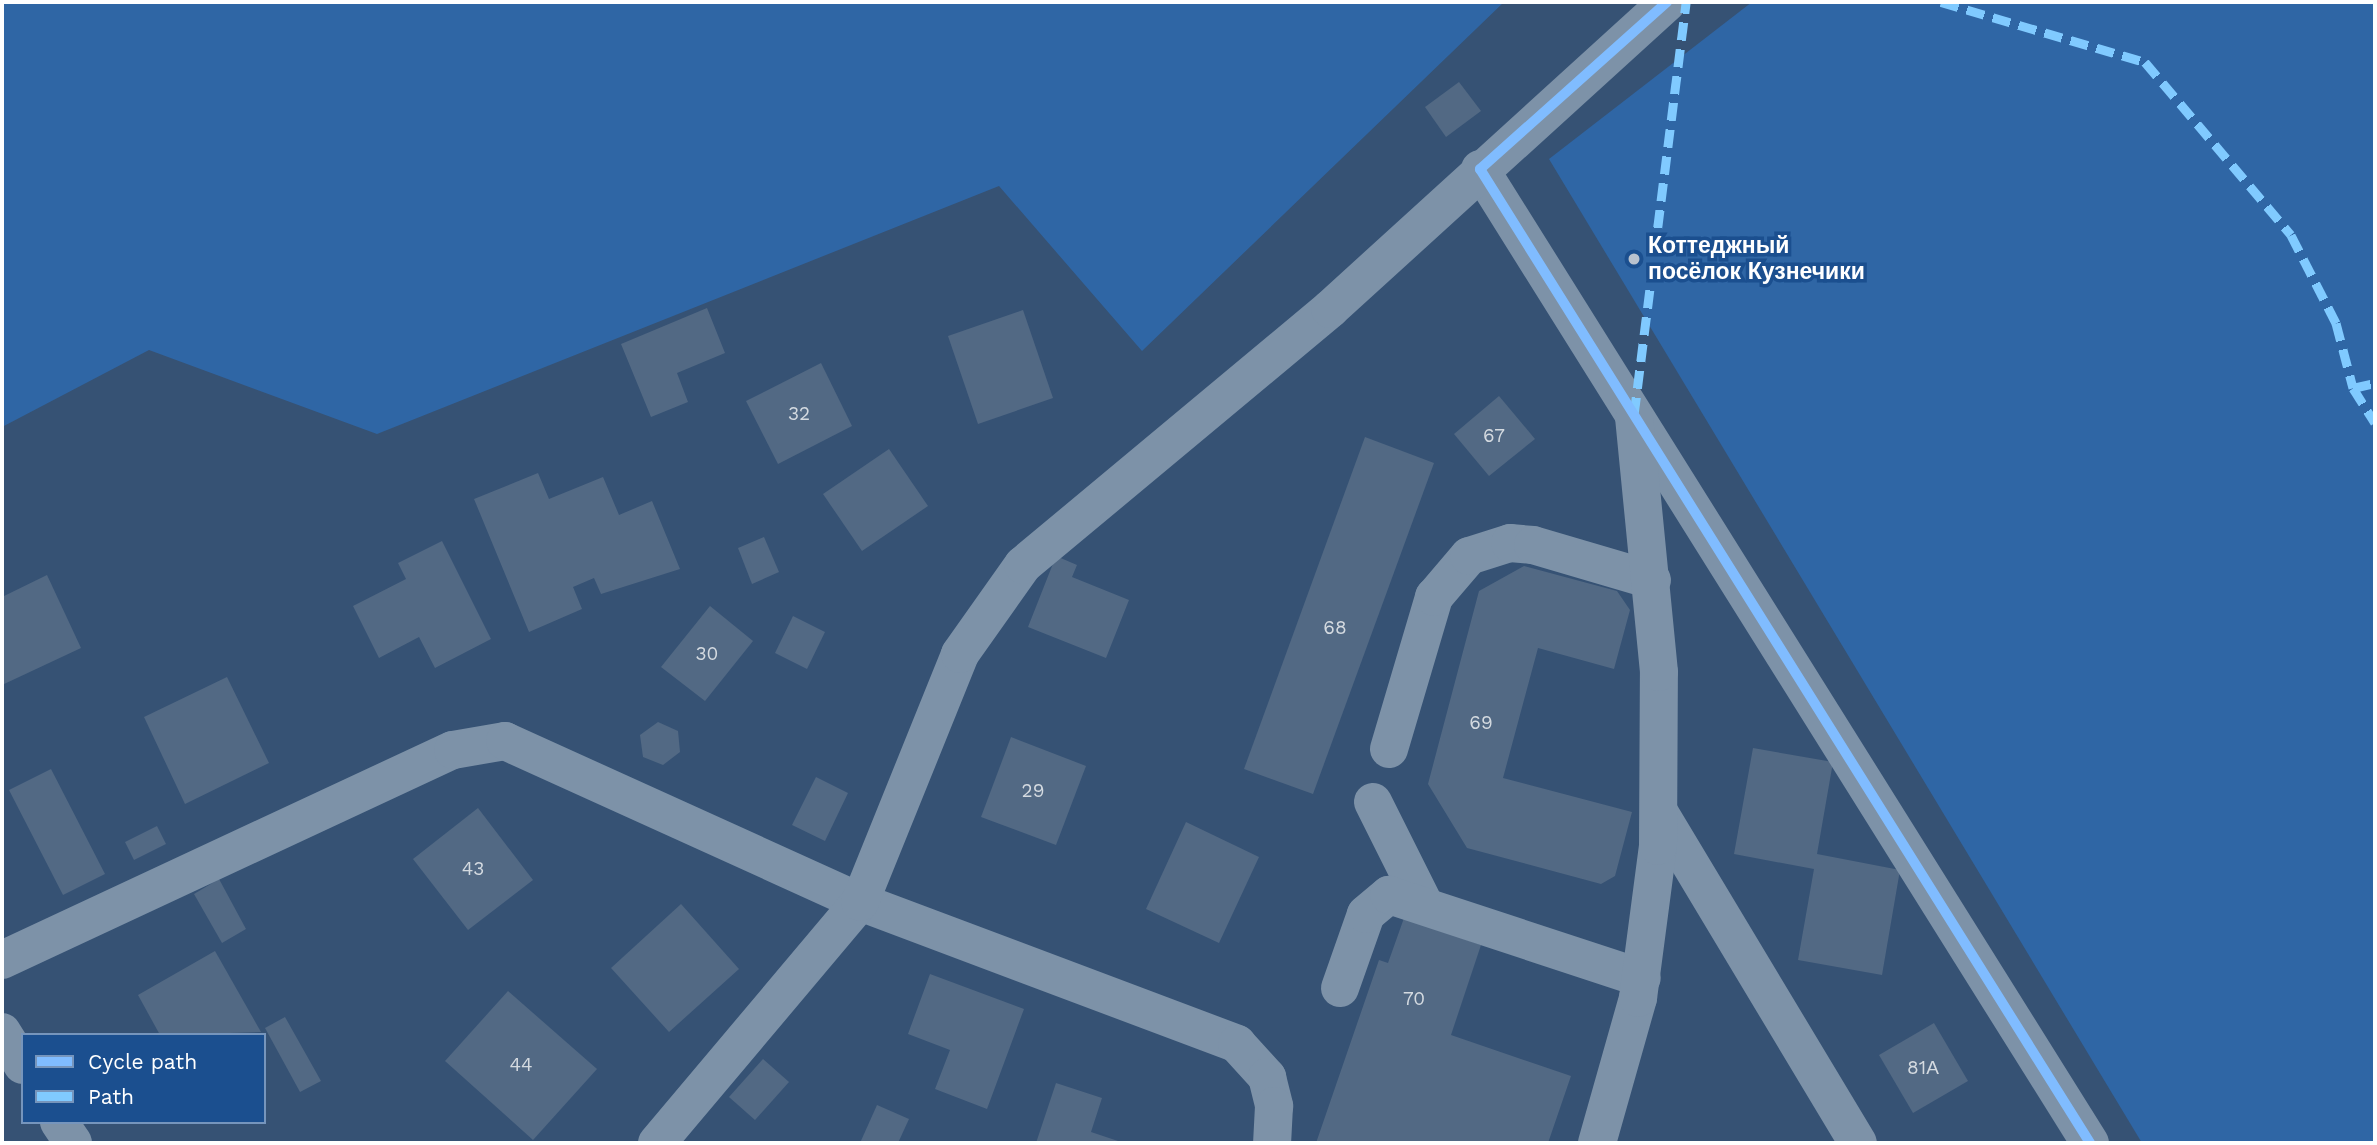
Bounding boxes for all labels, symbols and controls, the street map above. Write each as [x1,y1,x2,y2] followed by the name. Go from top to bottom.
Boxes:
[1648,232,1865,286] place label: Коттеджный посёлок Кузнечики
[1626,251,1642,267] marker: Коттеджный посёлок Кузнечики
[788,403,810,425] house number: 32
[1483,425,1505,447] house number: 67
[1323,617,1347,639] house number: 68
[696,643,718,665] house number: 30
[1469,712,1493,734] house number: 69
[1022,780,1044,802] house number: 29
[462,858,484,880] house number: 43
[1403,988,1425,1010] house number: 70
[21,1033,266,1124] legend
[88,1049,197,1074] text: Cycle path
[509,1054,533,1076] house number: 44
[1907,1057,1939,1079] house number: 81А
[88,1084,134,1109] text: Path

